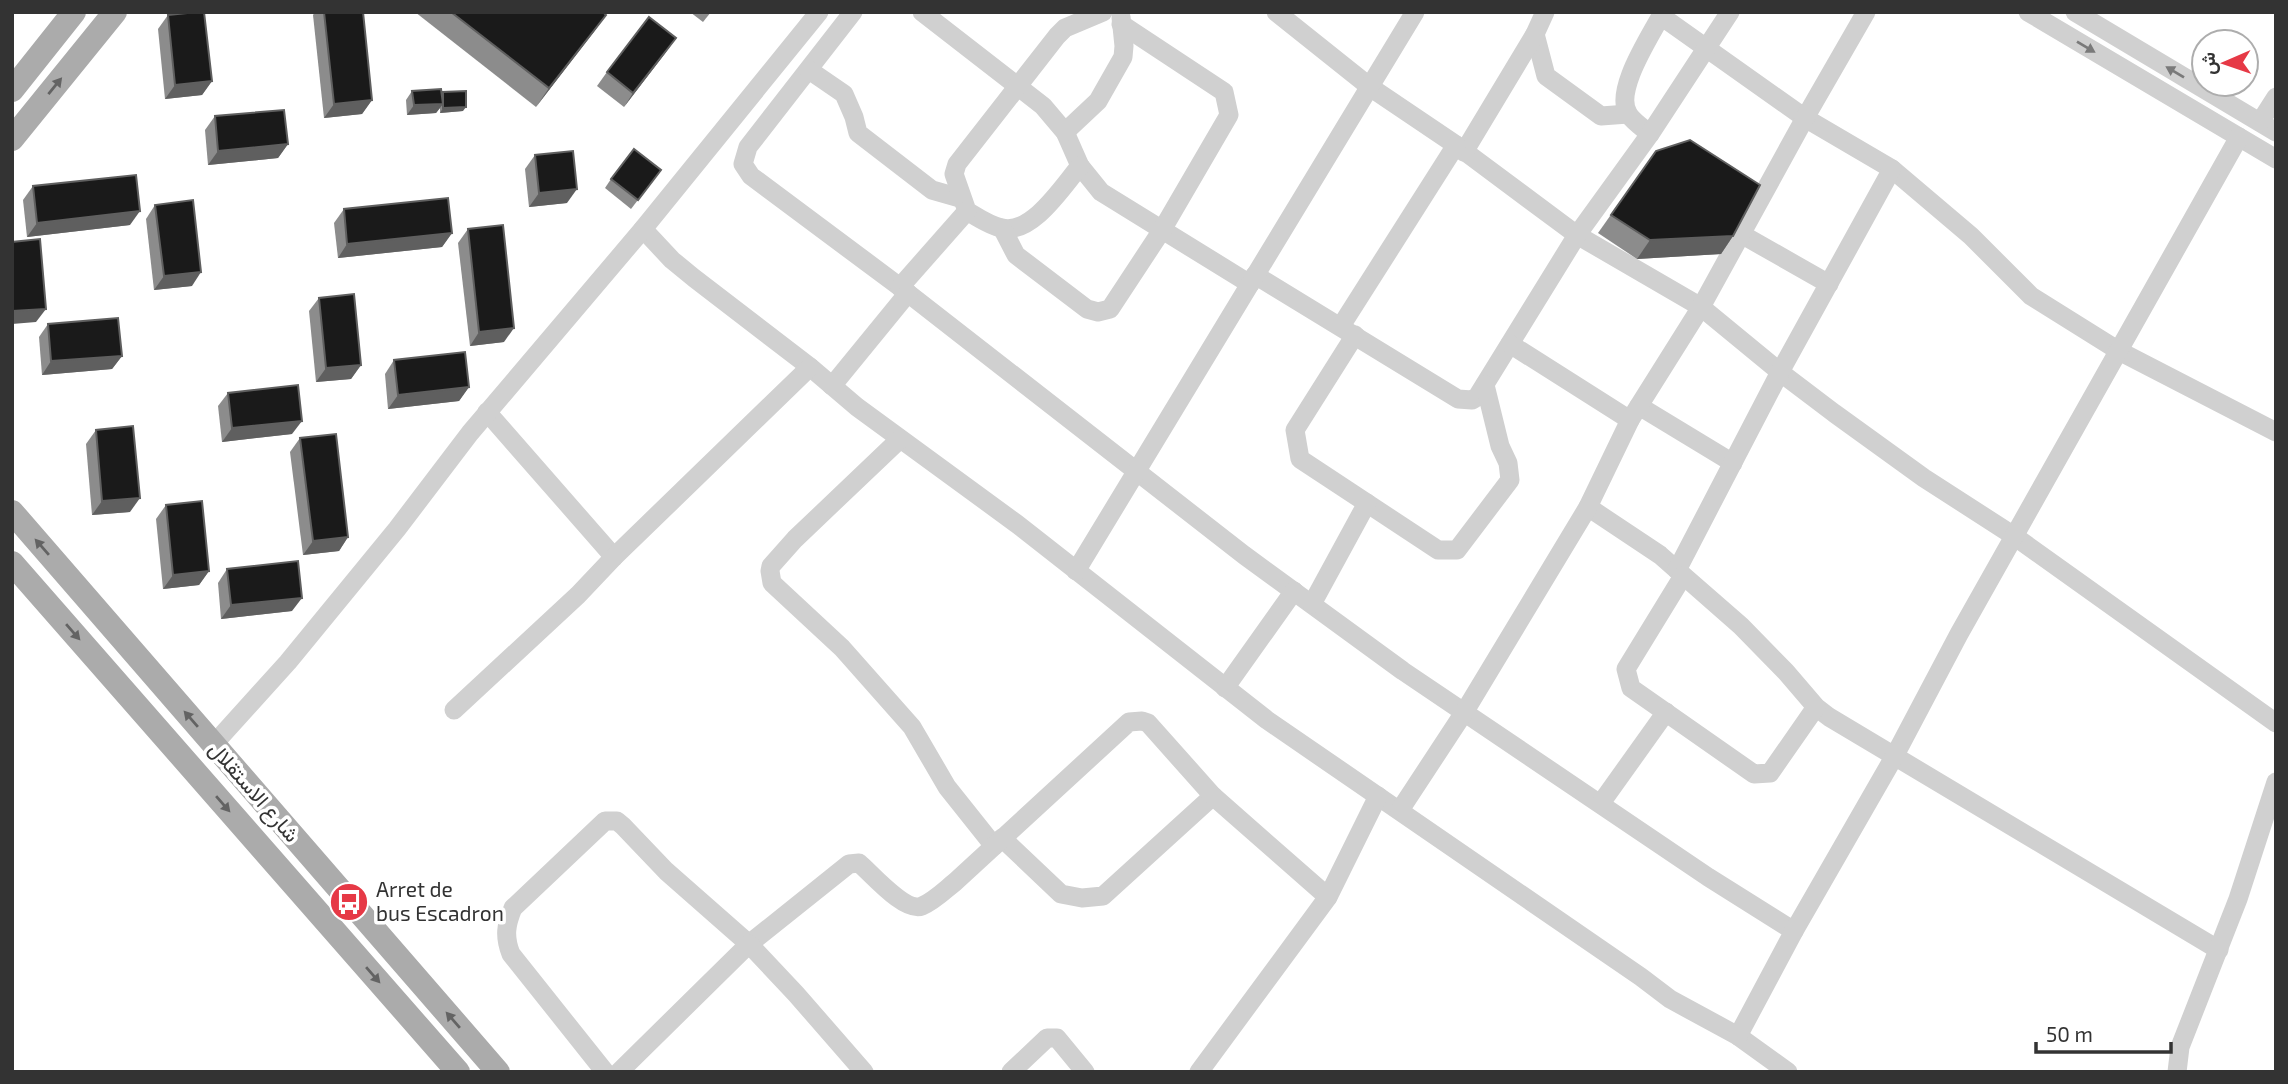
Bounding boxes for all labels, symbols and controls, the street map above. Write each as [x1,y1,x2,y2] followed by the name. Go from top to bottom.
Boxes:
[2190,28,2260,98] north arrow
[2077,41,2096,53] one-way arrow
[2196,52,2220,75] text: ش
[2166,66,2185,78] one-way arrow
[47,77,62,94] one-way arrow
[34,538,50,556] one-way arrow
[65,624,80,641] one-way arrow
[183,710,199,728] one-way arrow
[202,736,306,848] street label: شارع الاستقلال
[215,795,230,812] one-way arrow
[376,876,504,925] place label: Arret de bus Escadron
[328,881,370,923] bus stop icon: Arret de bus Escadron
[365,966,381,984] one-way arrow
[2036,1010,2171,1054] scale bar
[446,1012,461,1029] one-way arrow
[2046,1021,2093,1046] text: 50 m

